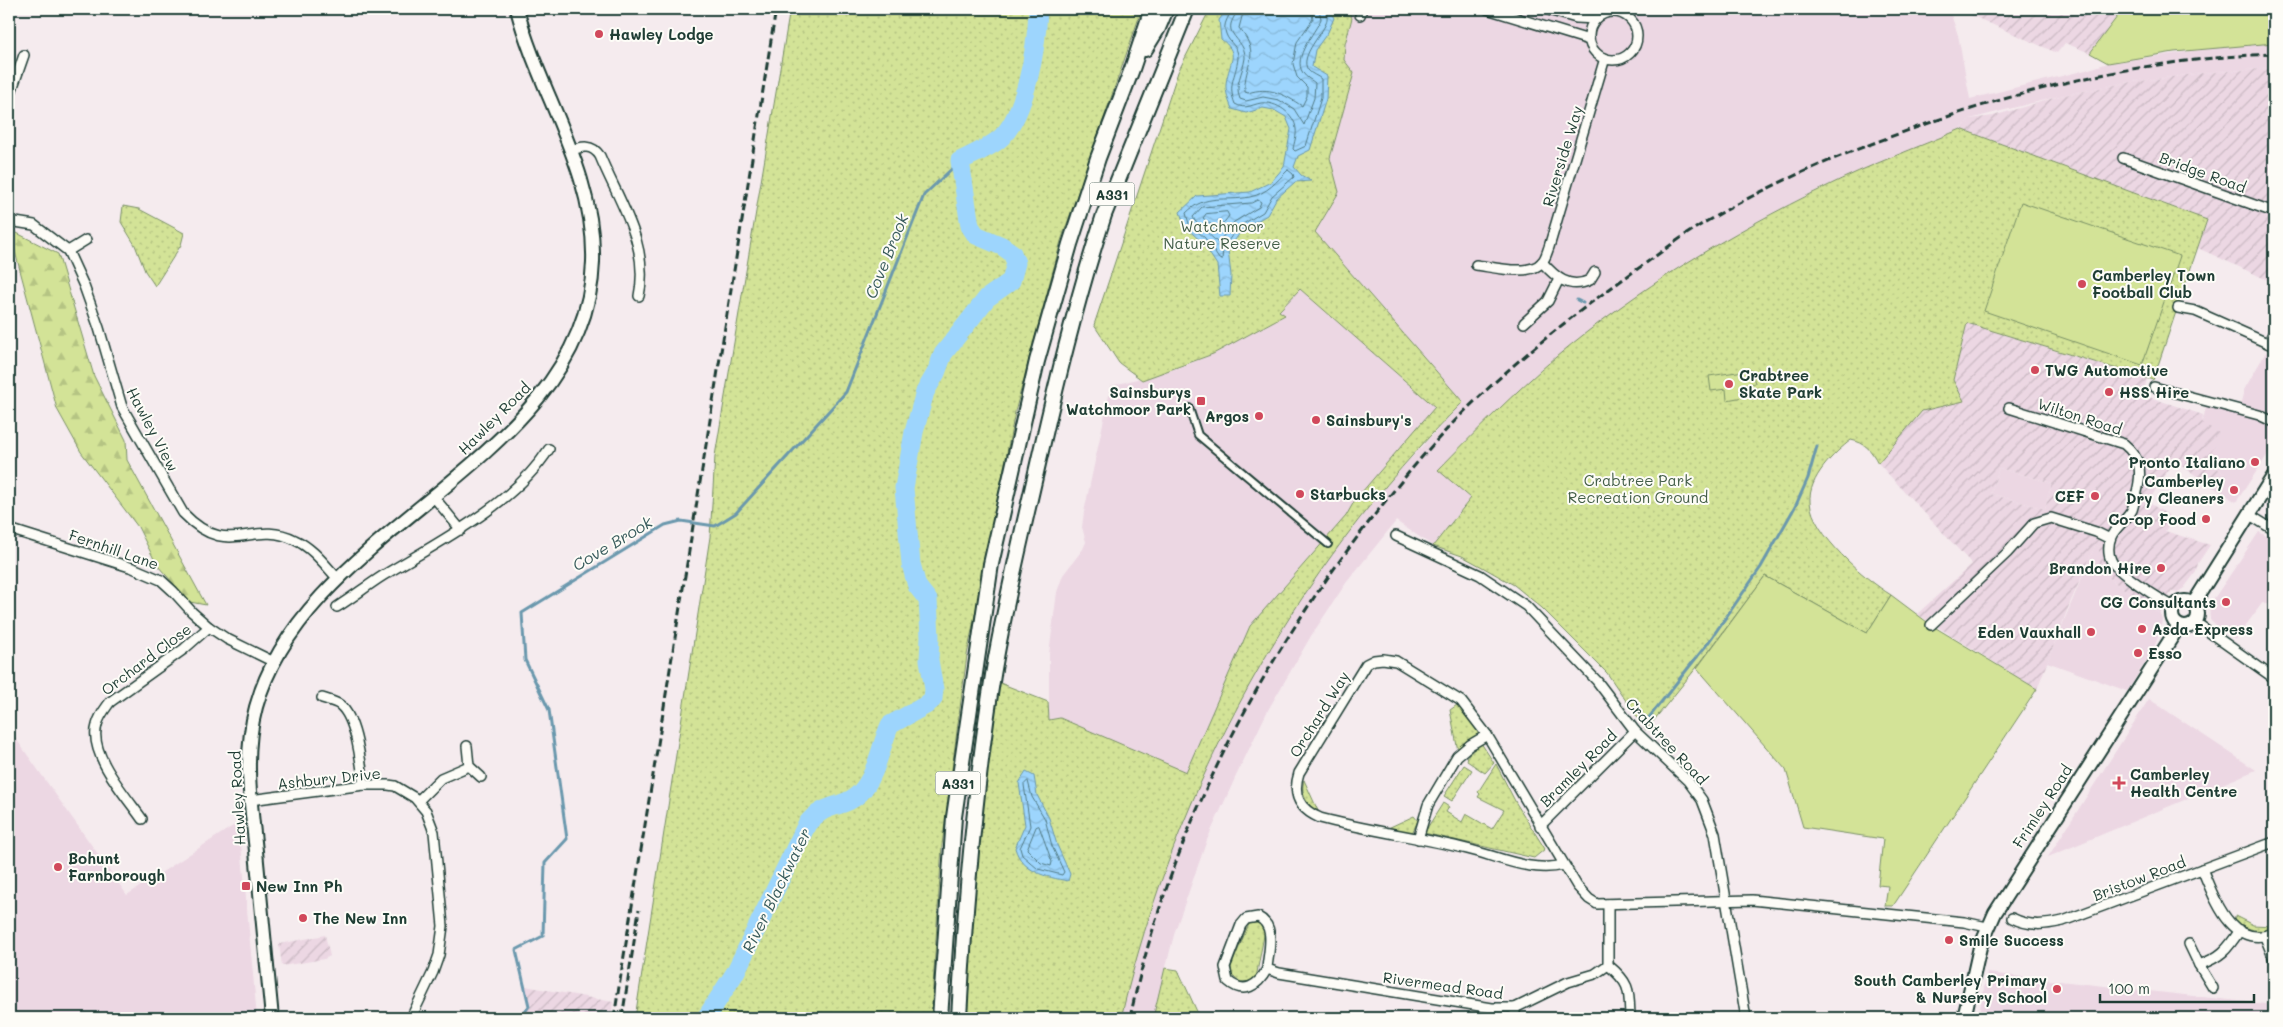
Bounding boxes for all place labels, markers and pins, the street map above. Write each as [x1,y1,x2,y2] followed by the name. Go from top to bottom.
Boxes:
[609,24,714,44] place label: Hawley Lodge
[593,28,605,40] marker: Hawley Lodge
[2092,265,2215,302] place label: Camberley Town Football Club
[2076,278,2088,290] marker: Camberley Town Football Club
[2045,360,2168,380] place label: TWG Automotive
[2029,364,2041,376] marker: TWG Automotive
[1739,365,1822,402] place label: Crabtree Skate Park
[1723,378,1735,390] marker: Crabtree Skate Park
[1066,382,1191,419] place label: Sainsburys Watchmoor Park
[2119,382,2189,402] place label: HSS Hire
[2103,386,2115,398] marker: HSS Hire
[1195,395,1207,407] marker: Sainsburys Watchmoor Park
[1205,406,1249,426] place label: Argos
[1253,410,1265,422] marker: Argos
[1326,410,1412,430] place label: Sainsbury's
[1310,414,1322,426] marker: Sainsbury's
[2128,452,2245,472] place label: Pronto Italiano
[2249,456,2261,468] marker: Pronto Italiano
[2126,471,2224,508] place label: Camberley Dry Cleaners
[1310,484,1386,504] place label: Starbucks
[2228,484,2240,496] marker: Camberley Dry Cleaners
[2055,486,2085,506] place label: CEF
[1294,488,1306,500] marker: Starbucks
[2089,490,2101,502] marker: CEF
[2108,509,2197,529] place label: Co-op Food
[2200,513,2212,525] marker: Co-op Food
[2049,558,2151,578] place label: Brandon Hire
[2155,562,2167,574] marker: Brandon Hire
[2100,592,2216,612] place label: CG Consultants
[2220,596,2232,608] marker: CG Consultants
[2152,619,2253,639] place label: Asda Express
[1977,622,2081,642] place label: Eden Vauxhall
[2136,623,2148,635] marker: Asda Express
[2085,626,2097,638] marker: Eden Vauxhall
[2148,643,2182,663] place label: Esso
[2132,647,2144,659] marker: Esso
[2130,764,2237,801] place label: Camberley Health Centre
[2112,776,2126,790] marker: Camberley Health Centre
[68,848,165,885] place label: Bohunt Farnborough
[52,861,64,873] marker: Bohunt Farnborough
[256,876,343,896] place label: New Inn Ph
[240,880,252,892] marker: New Inn Ph
[313,908,407,928] place label: The New Inn
[297,912,309,924] marker: The New Inn
[1959,930,2064,950] place label: Smile Success
[1943,934,1955,946] marker: Smile Success
[1854,970,2047,1007] place label: South Camberley Primary & Nursery School
[2051,983,2063,995] marker: South Camberley Primary & Nursery School

